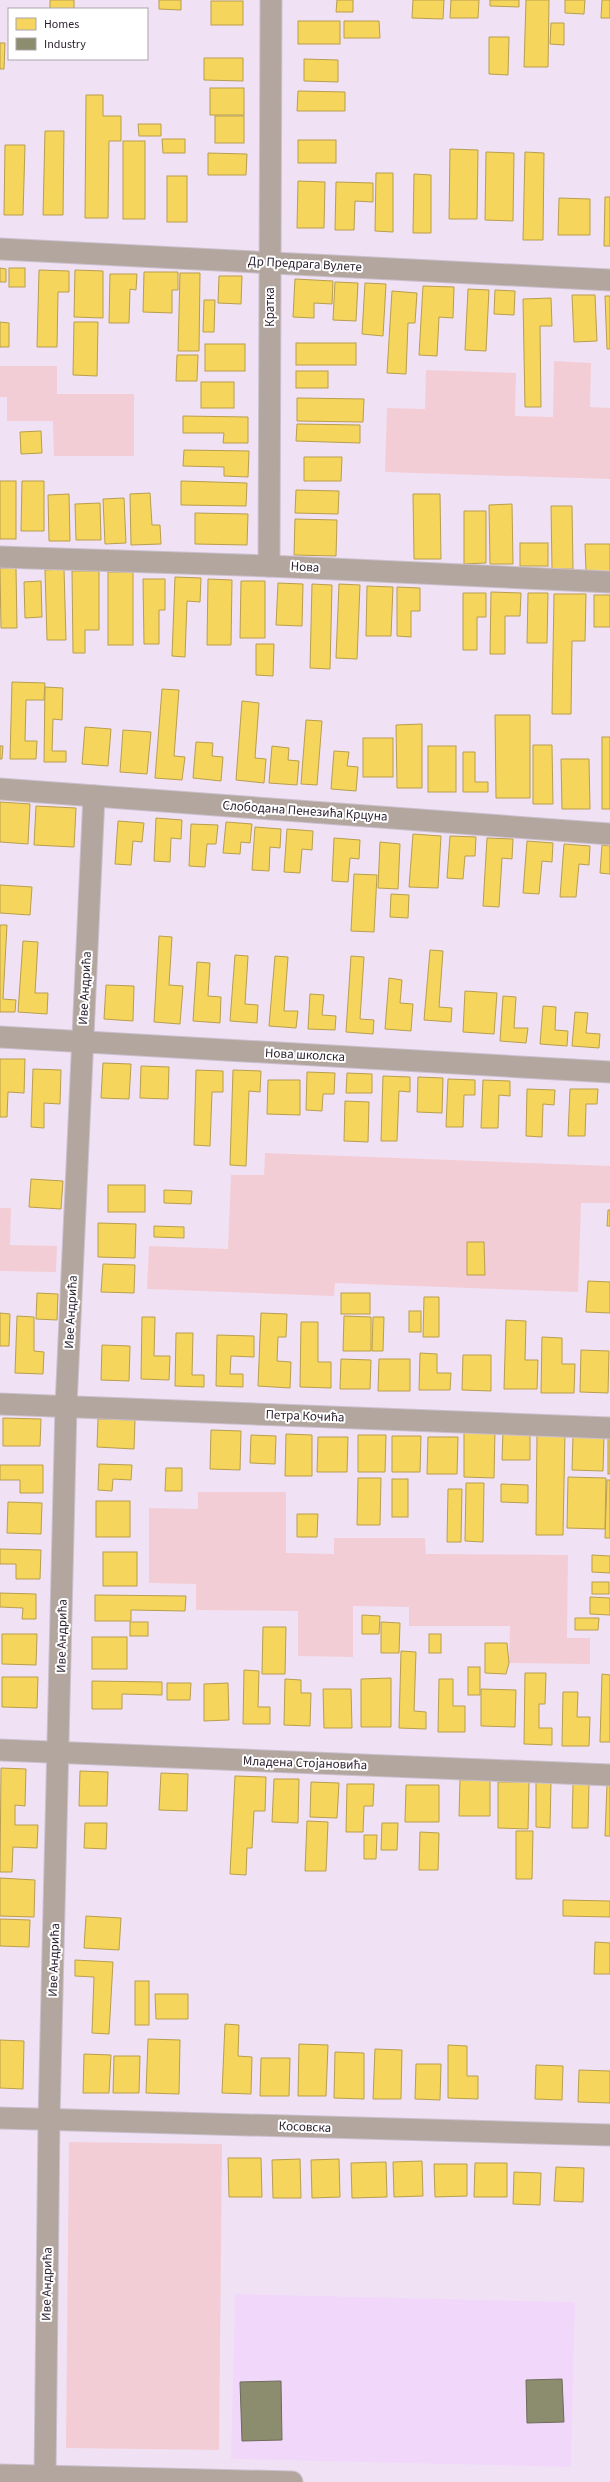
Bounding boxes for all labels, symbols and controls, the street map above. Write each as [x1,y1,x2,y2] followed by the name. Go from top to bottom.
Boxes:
[8,8,148,60] legend
[44,16,79,33] text: Homes
[44,36,86,53] text: Industry
[248,252,362,276] street label: Др Предрага Вулете
[261,287,279,327] street label: Кратка
[290,557,320,577] street label: Нова
[222,796,388,826] street label: Слободана Пенезића Крцуна
[74,951,96,1025] street label: Иве Андрића
[265,1044,345,1066] street label: Нова школска
[60,1275,82,1349] street label: Иве Андрића
[265,1406,345,1426] street label: Петра Кочића
[52,1599,72,1673] street label: Иве Андрића
[243,1752,367,1774] street label: Младена Стојановића
[44,1923,64,1997] street label: Иве Андрића
[278,2117,332,2137] street label: Косовска
[37,2247,57,2321] street label: Иве Андрића

